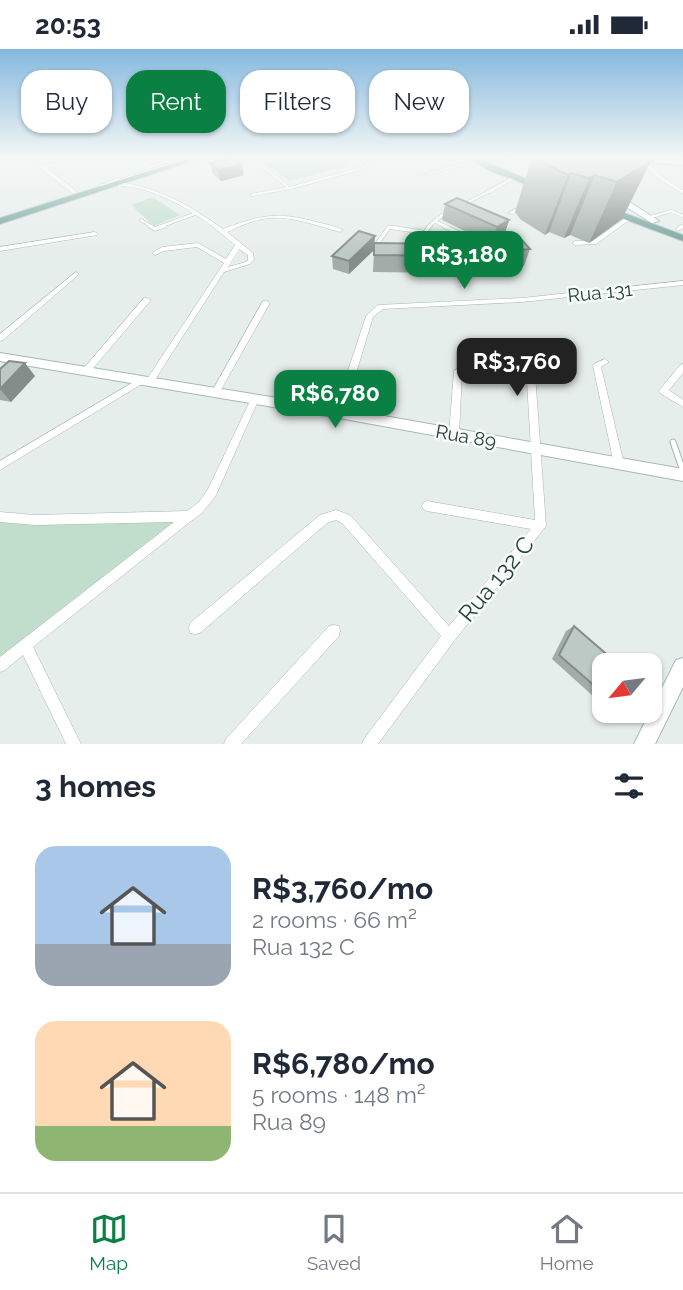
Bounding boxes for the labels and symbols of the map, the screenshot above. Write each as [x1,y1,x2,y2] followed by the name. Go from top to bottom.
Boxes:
[399,231,529,291] pin: R$3,180
[566,278,634,306] street label: Rua 131
[452,339,582,398] pin: R$3,760
[270,371,400,430] pin: R$6,780
[434,420,498,452] street label: Rua 89
[452,531,539,627] street label: Rua 132 C
[592,653,662,723] north arrow

